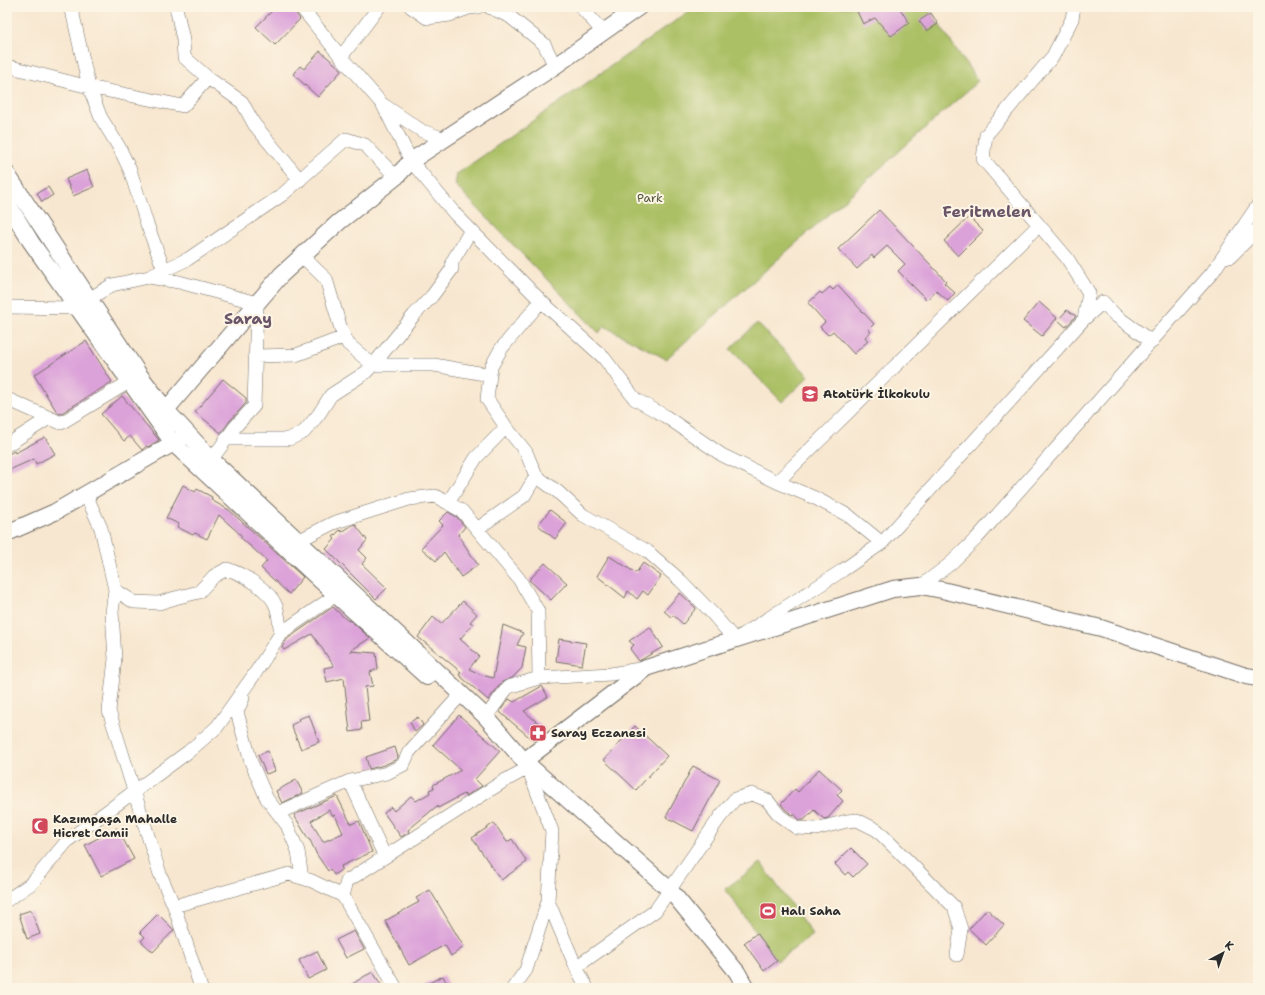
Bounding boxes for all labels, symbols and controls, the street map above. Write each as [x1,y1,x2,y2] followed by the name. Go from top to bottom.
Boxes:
[637,190,663,206] park label: Park
[942,201,1032,222] district label: Feritmelen
[224,308,272,329] district label: Saray
[800,384,820,404] school or university icon: Atatürk İlkokulu
[823,386,930,402] place label: Atatürk İlkokulu
[528,723,548,743] pharmacy icon: Saray Eczanesi
[551,725,646,741] place label: Saray Eczanesi
[53,811,177,841] place label: Kazımpaşa Mahalle Hicret Camii
[30,816,50,836] mosque icon: Kazımpaşa Mahalle Hicret Camii
[758,901,778,921] sports icon: Halı Saha
[781,903,842,919] place label: Halı Saha
[1203,933,1243,973] north arrow
[1221,938,1237,954] text: K

